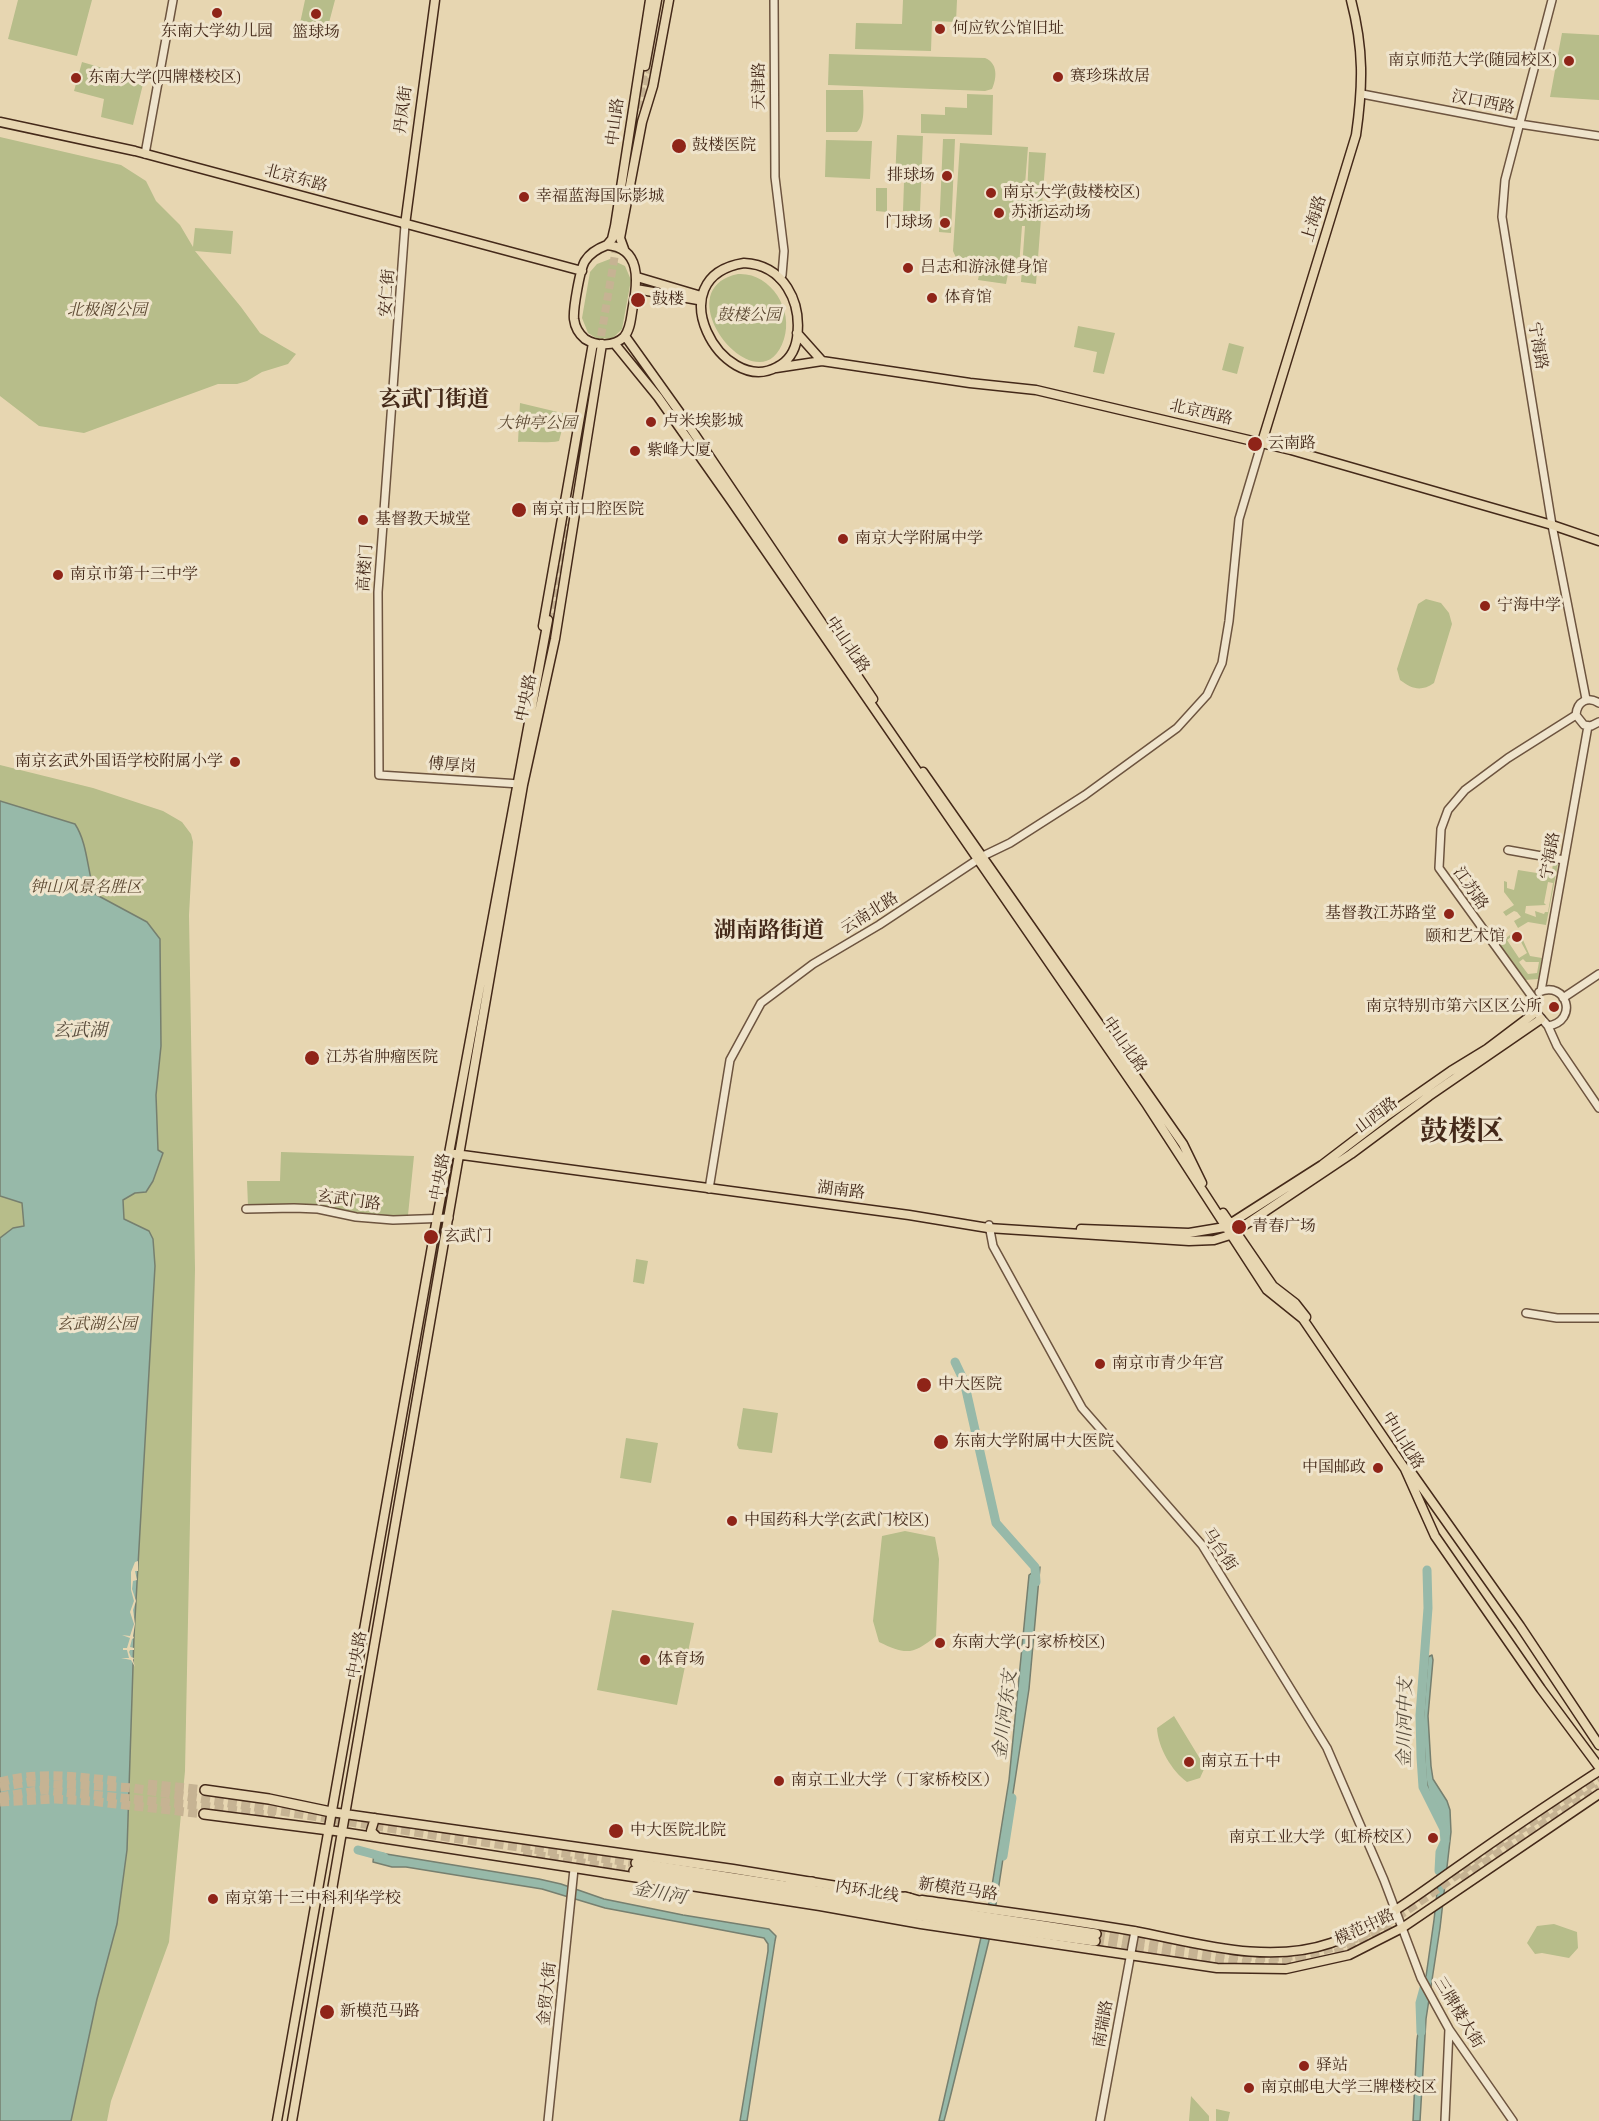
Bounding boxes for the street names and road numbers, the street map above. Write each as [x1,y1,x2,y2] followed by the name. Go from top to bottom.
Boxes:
[750,62,770,110] street label: 天津路
[392,85,416,135] street label: 丹凤街
[1450,87,1516,119] street label: 汉口西路
[604,97,628,147] street label: 中山路
[263,161,329,197] street label: 北京东路
[1299,193,1331,245] street label: 上海路
[377,268,399,318] street label: 安仁街
[1523,321,1551,371] street label: 宁海路
[1168,396,1234,430] street label: 北京西路
[355,543,377,593] street label: 高楼门
[821,613,873,677] street label: 中山北路
[513,673,541,723] street label: 中央路
[427,755,477,777] street label: 傅厚岗
[1537,831,1565,881] street label: 宁海路
[1448,864,1492,914] street label: 江苏路
[838,889,902,939] street label: 云南北路
[1098,1013,1150,1077] street label: 中山北路
[1352,1094,1402,1138] street label: 山西路
[427,1152,455,1202] street label: 中央路
[816,1179,866,1203] street label: 湖南路
[316,1187,382,1215] street label: 玄武门路
[1377,1409,1427,1473] street label: 中山北路
[1198,1525,1240,1575] street label: 马台街
[344,1630,372,1680] street label: 中央路
[917,1875,999,1905] street label: 新模范马路
[834,1878,900,1906] street label: 内环北线
[1332,1906,1398,1950] street label: 模范中路
[535,1961,561,2027] street label: 金贸大街
[1429,1974,1487,2052] street label: 三牌楼大街
[1090,1999,1118,2049] street label: 南瑞路

